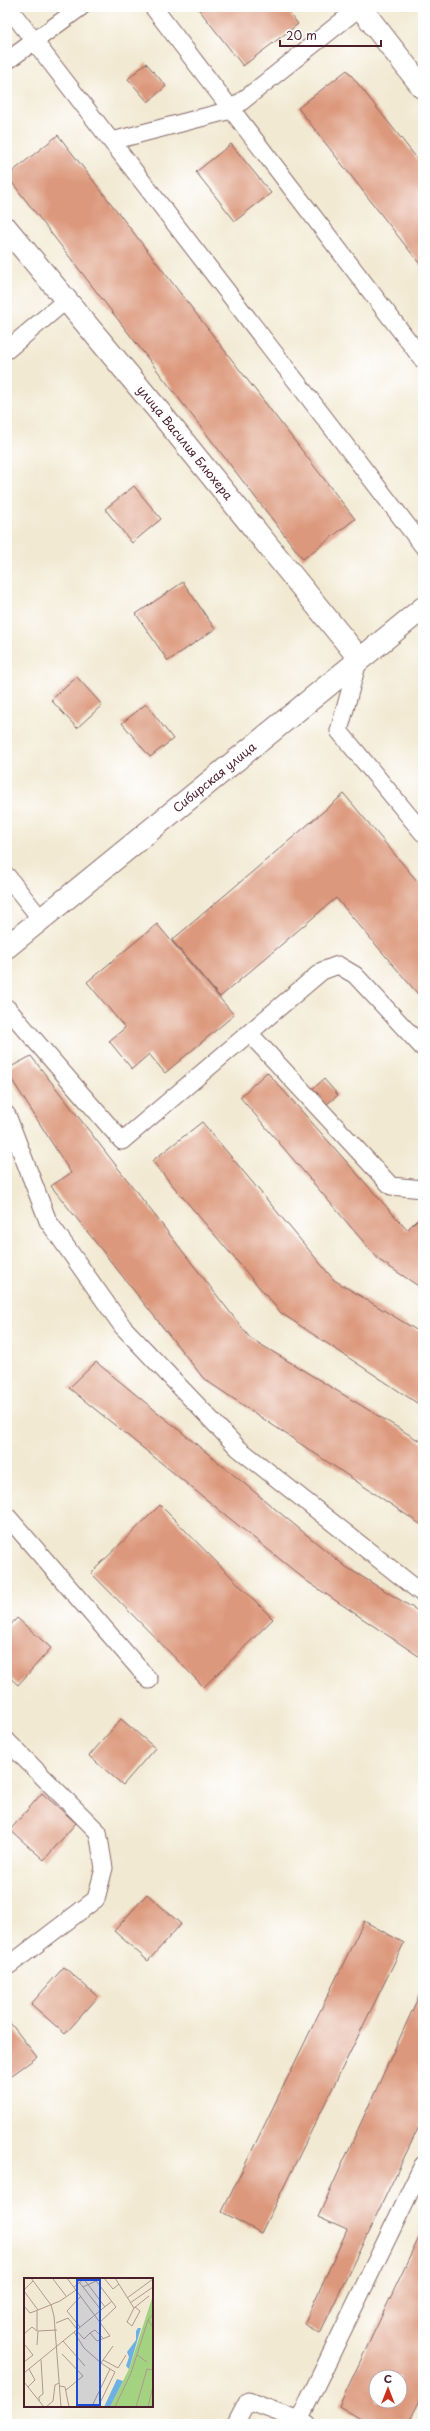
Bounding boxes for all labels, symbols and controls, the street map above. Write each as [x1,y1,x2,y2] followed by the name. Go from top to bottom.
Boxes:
[280,22,381,48] scale bar
[286,26,317,44] text: 20 m
[133,381,238,504] street label: улица Василия Блюхера
[169,737,260,816] street label: Сибирская улица
[24,2278,153,2407] inset map
[368,2369,408,2409] north arrow
[384,2370,392,2387] text: С

